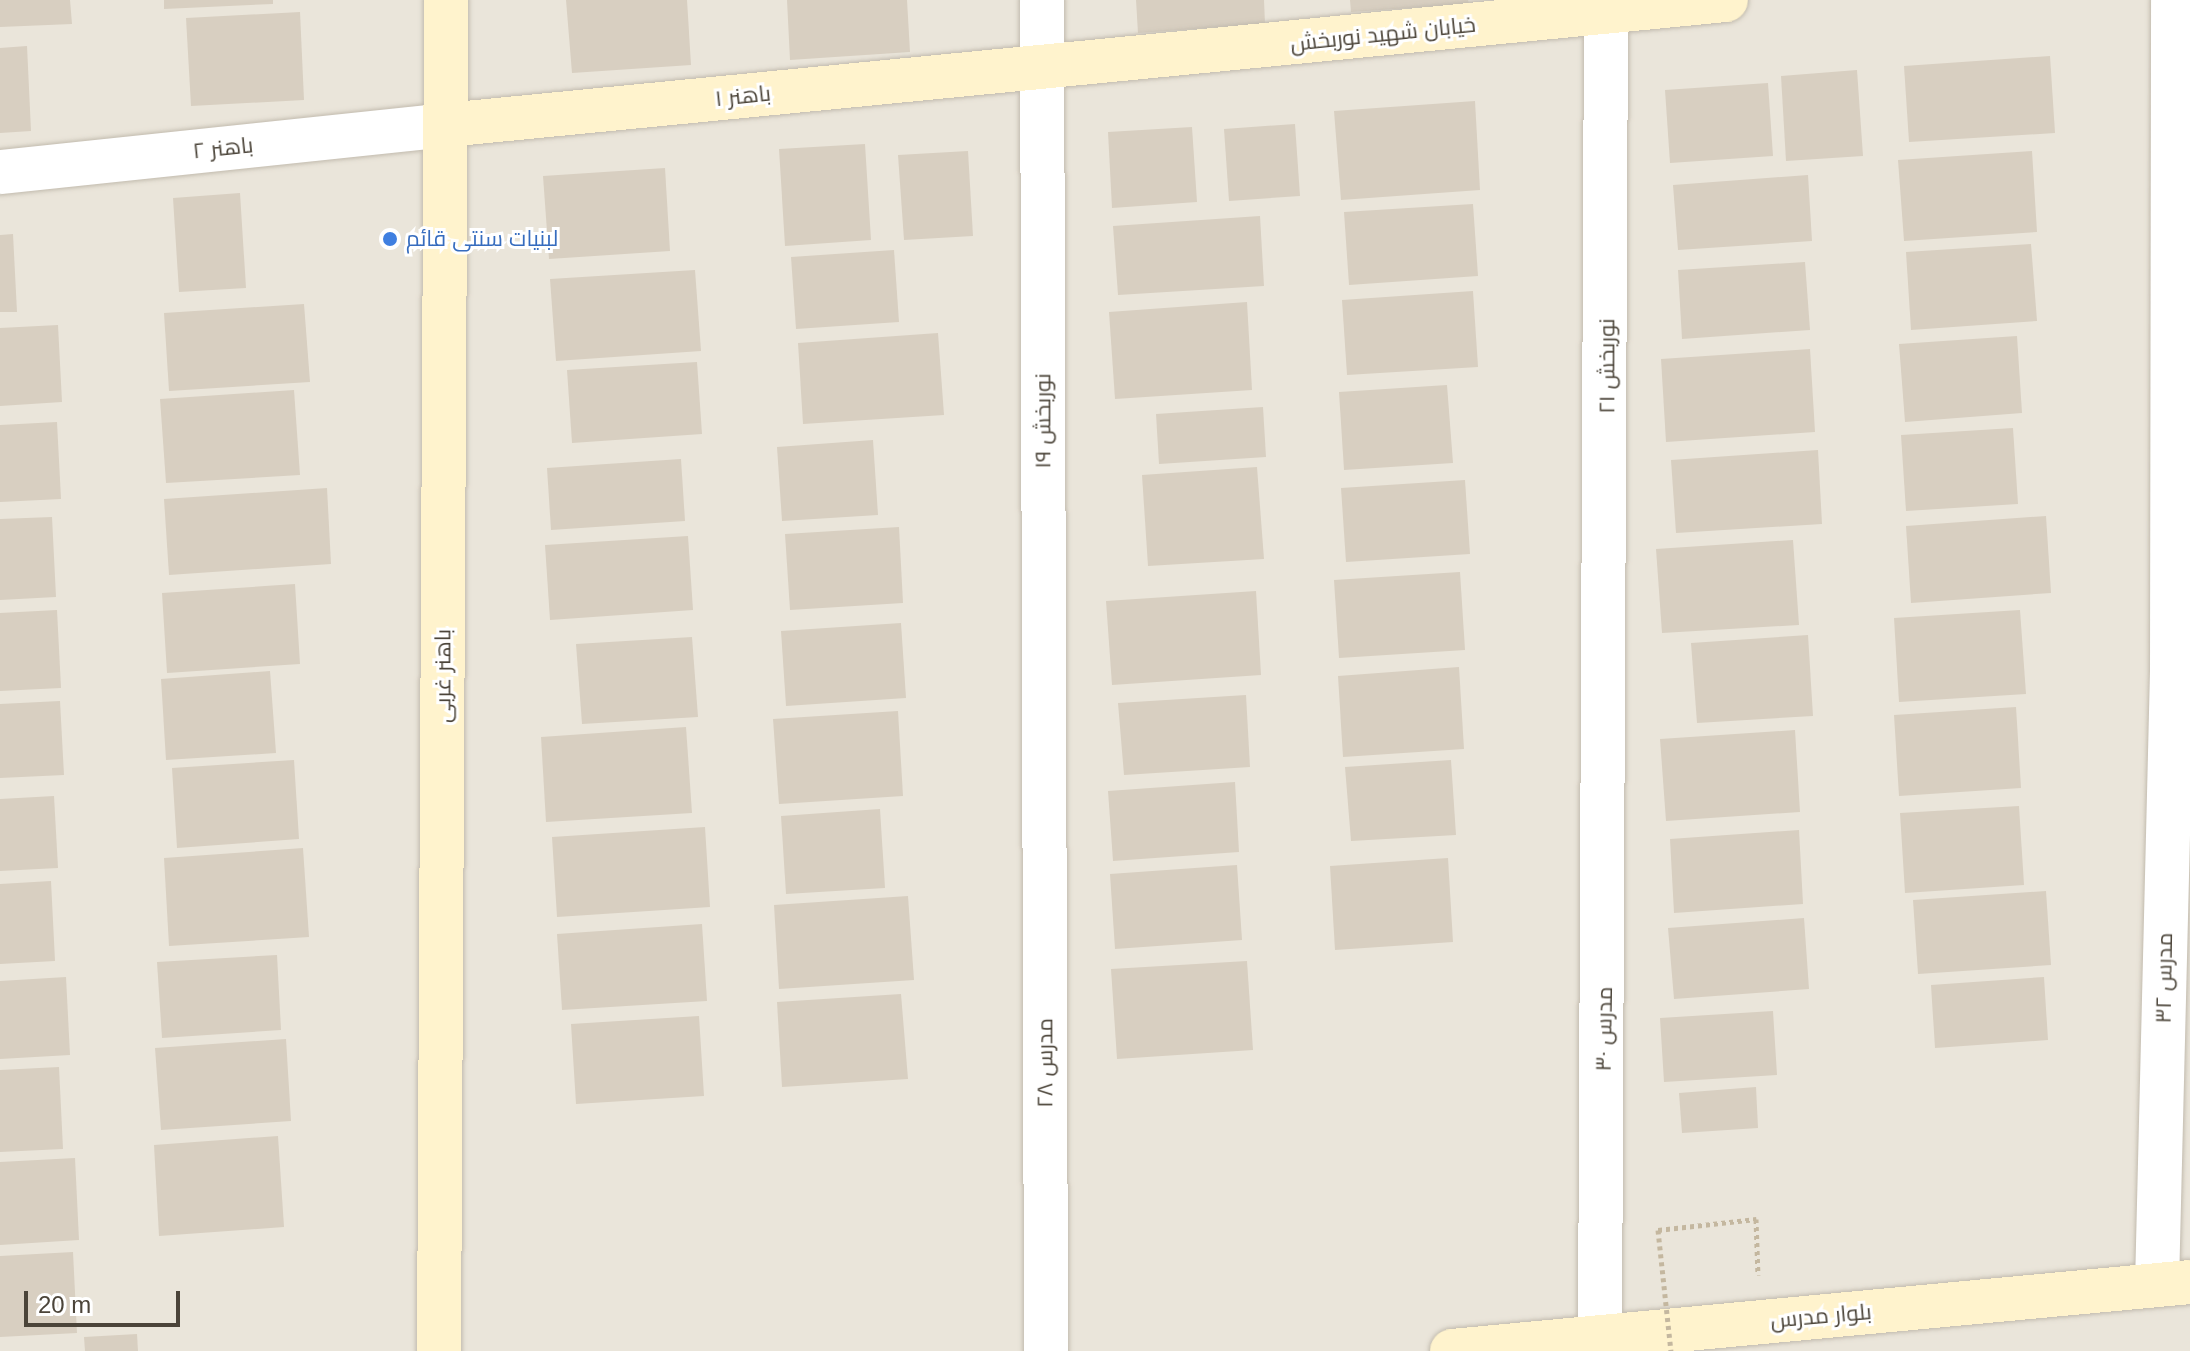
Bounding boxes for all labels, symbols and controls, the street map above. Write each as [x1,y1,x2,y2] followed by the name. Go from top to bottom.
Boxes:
[1289,11,1477,57] street label: خیابان شهید نوربخش
[714,80,772,112] street label: باهنر ۱
[191,132,255,164] street label: باهنر ۲
[406,226,558,252] place label: لبنیات سنتی قائم
[381,230,399,248] marker: لبنیات سنتی قائم
[1594,318,1620,414] street label: نوربخش ۲۱
[1030,373,1056,469] street label: نوربخش ۱۹
[430,629,456,723] street label: باهنر غربی
[2150,932,2178,1024] street label: مدرس ۳۲
[1590,986,1618,1072] street label: مدرس ۳۰
[1032,1018,1058,1108] street label: مدرس ۲۸
[28,1275,184,1325] scale bar
[38,1291,91,1318] text: 20 m
[1769,1298,1873,1334] street label: بلوار مدرس

